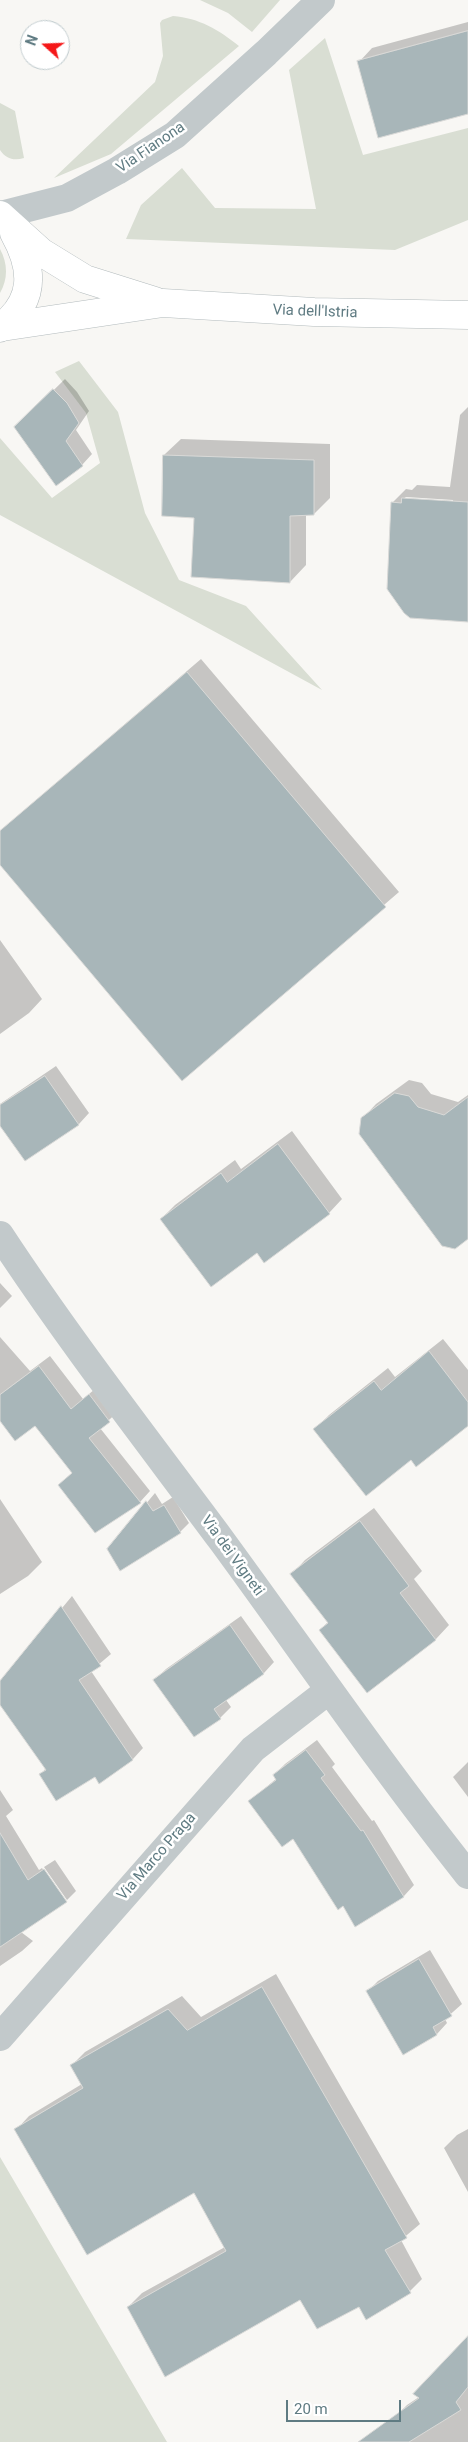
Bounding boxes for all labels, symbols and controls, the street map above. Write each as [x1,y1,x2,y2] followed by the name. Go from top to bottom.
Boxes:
[20,20,70,70] north arrow
[23,33,41,48] text: N
[113,119,189,177] street label: Via Fianona
[272,302,358,322] street label: Via dell'Istria
[197,1512,267,1600] street label: Via dei Vigneti
[114,1809,200,1905] street label: Via Marco Praga
[288,2390,403,2422] scale bar
[294,2400,328,2418] text: 20 m

